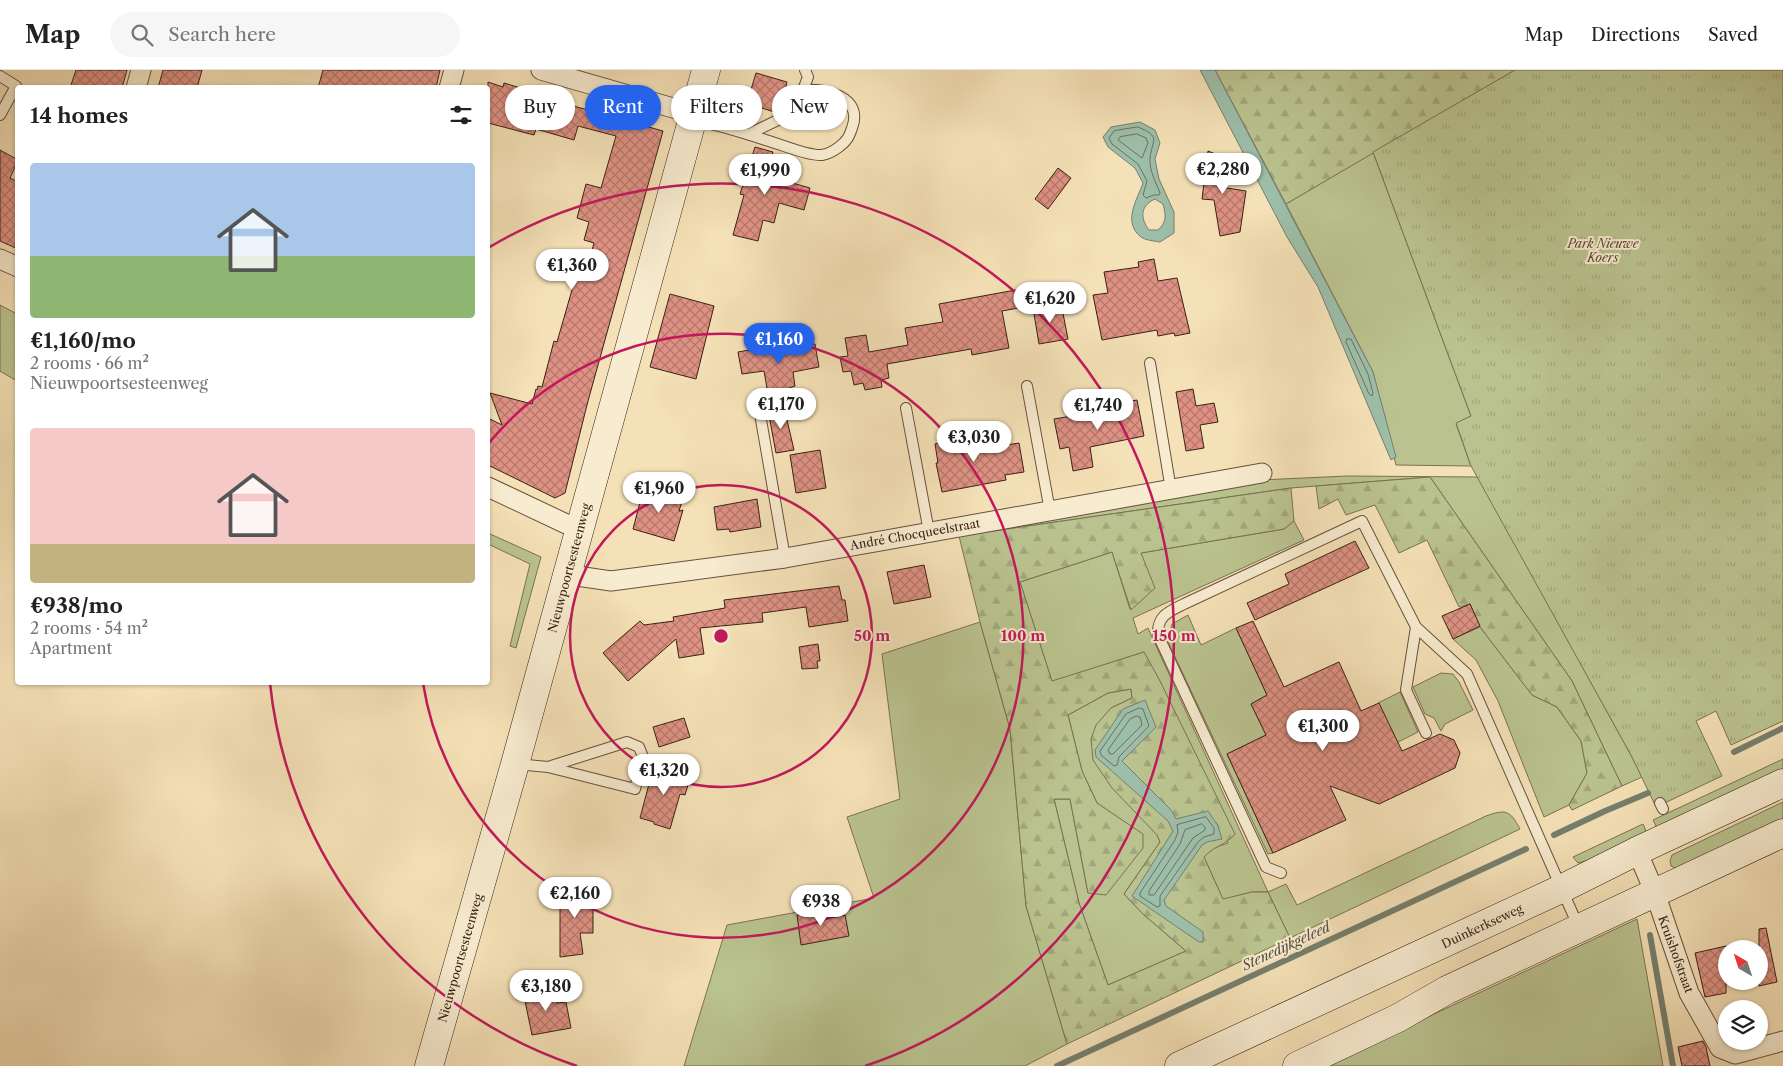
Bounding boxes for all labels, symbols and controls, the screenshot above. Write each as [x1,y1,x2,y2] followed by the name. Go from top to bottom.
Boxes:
[110,12,460,57] search box
[25,20,80,49] text: Map
[128,21,156,49] icon: search
[168,23,276,46] text: Search here
[1524,24,1563,46] text: Map
[1591,24,1680,46] text: Directions
[1708,24,1758,46] text: Saved
[505,85,575,130] chip: Buy
[585,85,661,130] chip: Rent
[671,85,762,130] chip: Filters
[772,85,847,130] chip: New
[447,101,475,129] icon: filters
[30,103,128,128] text: 14 homes
[1182,152,1264,195] pin: €2,280
[724,154,806,196] pin: €1,990
[1196,159,1250,179] text: €2,280
[740,160,790,180] text: €1,990
[208,195,298,285] icon: home
[1567,236,1640,265] park label: Park Nieuwe Koers
[531,248,613,291] pin: €1,360
[547,255,597,275] text: €1,360
[1009,282,1091,324] pin: €1,620
[1025,288,1075,308] text: €1,620
[738,322,820,365] pin: €1,160
[30,328,136,353] text: €1,160/mo
[755,329,803,349] text: €1,160
[30,353,149,373] text: 2 rooms · 66 m²
[30,373,208,393] text: Nieuwpoortsesteenweg
[740,388,822,430] pin: €1,170
[1057,388,1139,431] pin: €1,740
[757,394,805,414] text: €1,170
[1073,395,1123,415] text: €1,740
[933,420,1015,463] pin: €3,030
[948,427,1000,447] text: €3,030
[208,460,298,550] icon: home
[618,472,700,514] pin: €1,960
[634,478,684,498] text: €1,960
[544,501,594,634] street label: Nieuwpoortsesteenweg
[848,515,982,553] street label: André Chocqueelstraat
[30,593,123,618] text: €938/mo
[30,618,148,638] text: 2 rooms · 54 m²
[854,626,890,645] text: 50 m
[1001,626,1045,645] text: 100 m
[1152,626,1196,645] text: 150 m
[712,627,730,645] centre of rings
[30,638,112,658] text: Apartment
[1282,710,1364,752] pin: €1,300
[1297,716,1349,736] text: €1,300
[623,754,705,796] pin: €1,320
[639,760,689,780] text: €1,320
[534,876,616,919] pin: €2,160
[550,883,600,903] text: €2,160
[791,884,851,927] pin: €938
[434,891,486,1024] street label: Nieuwpoortsesteenweg
[802,891,840,911] text: €938
[1439,900,1526,951] street label: Duinkerkseweg
[1655,913,1697,995] street label: Kruishofstraat
[1238,917,1335,975] water label: Stenedijkgeleed
[1718,940,1768,990] north arrow
[1718,940,1768,1050] map controls
[505,970,587,1012] pin: €3,180
[521,976,571,996] text: €3,180
[1718,1000,1768,1050] button: layers

